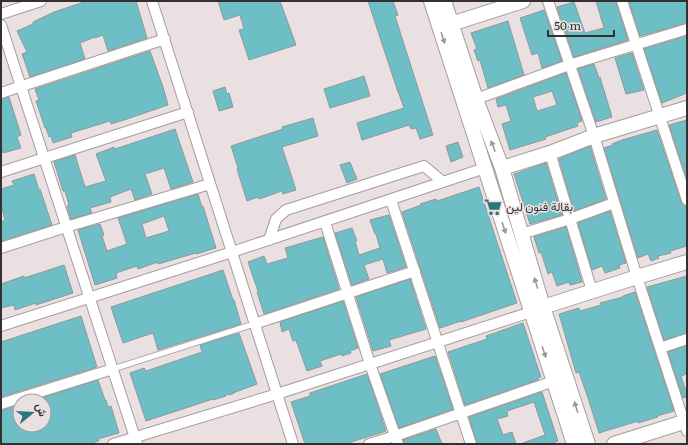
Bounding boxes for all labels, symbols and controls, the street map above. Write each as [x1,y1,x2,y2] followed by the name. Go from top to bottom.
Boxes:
[548,12,614,38] scale bar
[554,16,581,34] text: 50 m
[440,32,446,44] one-way arrow
[490,139,496,151] one-way arrow
[483,197,503,217] supermarket icon: بقالة فنون لين
[506,197,573,215] place label: بقالة فنون لين
[502,223,508,235] one-way arrow
[533,277,539,289] one-way arrow
[542,347,548,359] one-way arrow
[12,393,52,433] north arrow
[33,401,52,418] text: ش
[572,401,578,413] one-way arrow

